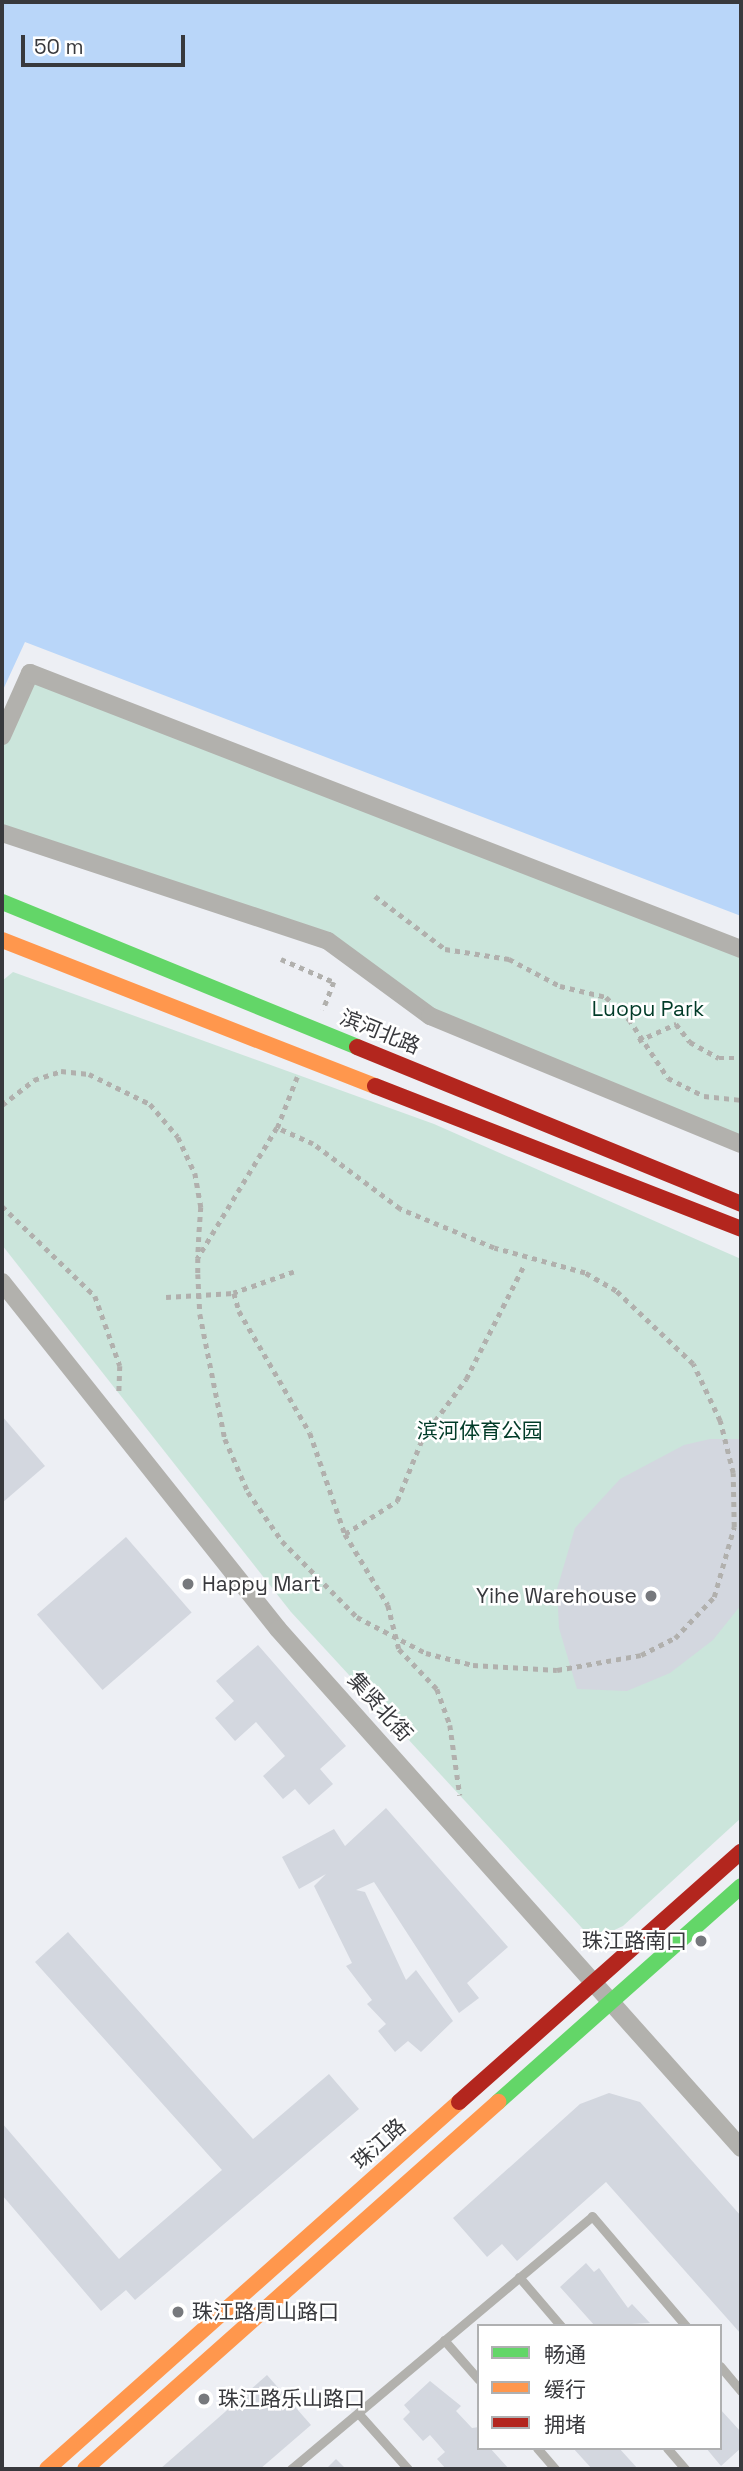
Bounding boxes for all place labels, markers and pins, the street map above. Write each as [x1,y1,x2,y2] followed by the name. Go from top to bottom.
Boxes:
[202,1571,321,1597] place label: Happy Mart
[180,1576,196,1592] marker: Happy Mart
[476,1583,637,1609] place label: Yihe Warehouse
[643,1588,659,1604] marker: Yihe Warehouse
[582,1928,687,1954] place label: 珠江路南口
[693,1933,709,1949] marker: 珠江路南口
[192,2299,339,2325] place label: 珠江路周山路口
[170,2304,186,2320] marker: 珠江路周山路口
[218,2386,365,2412] place label: 珠江路乐山路口
[196,2391,212,2407] marker: 珠江路乐山路口

